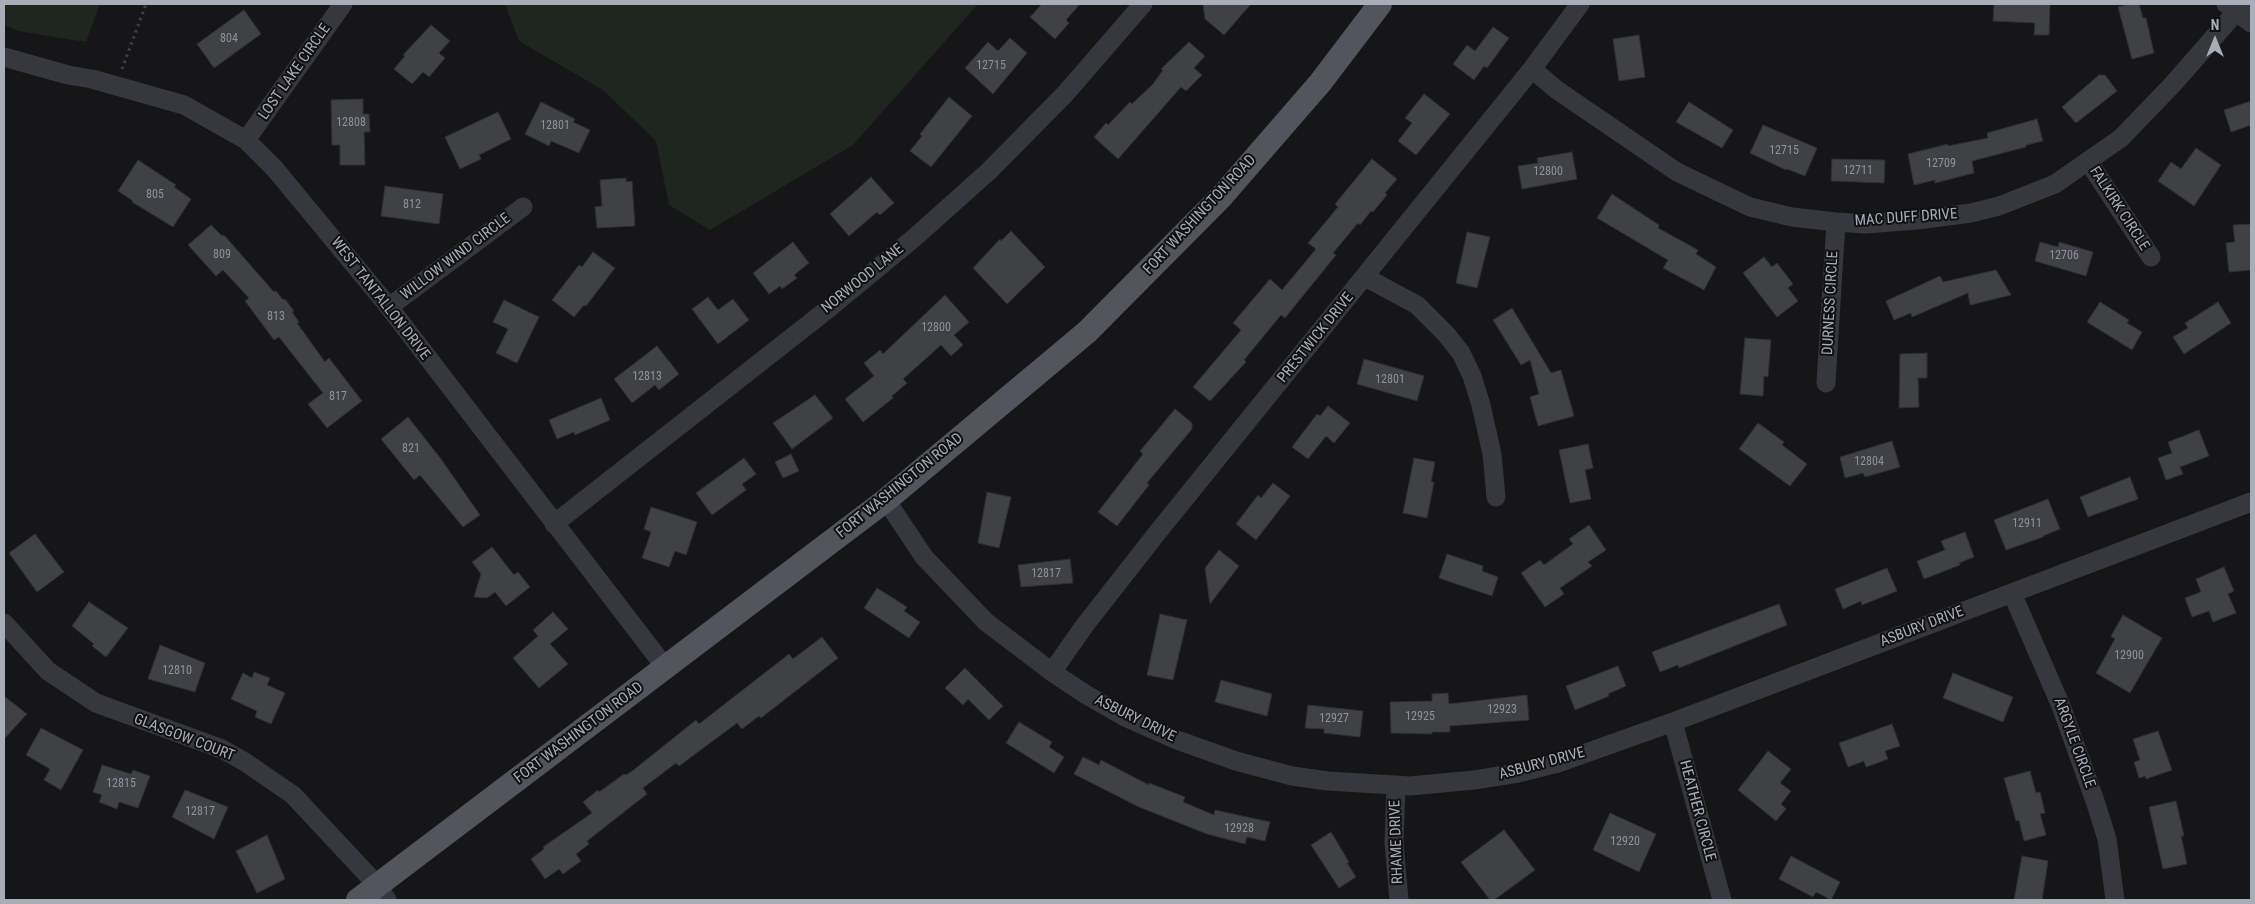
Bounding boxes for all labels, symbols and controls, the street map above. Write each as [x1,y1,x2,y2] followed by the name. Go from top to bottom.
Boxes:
[2190,15,2240,65] north arrow
[2211,17,2219,33] text: N
[255,21,335,123] street label: LOST LAKE CIRCLE
[220,32,238,46] house number: 804
[976,59,1006,73] house number: 12715
[336,116,366,130] house number: 12808
[540,119,570,133] house number: 12801
[1769,144,1799,158] house number: 12715
[1140,151,1260,279] street label: FORT WASHINGTON ROAD
[1926,157,1956,171] house number: 12709
[1843,164,1873,178] house number: 12711
[2085,164,2153,254] street label: FALKIRK CIRCLE
[1533,165,1563,179] house number: 12800
[146,188,164,202] house number: 805
[403,198,421,212] house number: 812
[1854,205,1958,231] street label: MAC DUFF DRIVE
[398,210,514,304] street label: WILLOW WIND CIRCLE
[327,234,433,364] street label: WEST TANTALLON DRIVE
[818,240,908,318] street label: NORWOOD LANE
[213,248,231,262] house number: 809
[2049,249,2079,263] house number: 12706
[1819,251,1843,355] street label: DURNESS CIRCLE
[1274,289,1358,387] street label: PRESTWICK DRIVE
[267,310,285,324] house number: 813
[921,321,951,335] house number: 12800
[632,370,662,384] house number: 12813
[1375,373,1405,387] house number: 12801
[329,390,347,404] house number: 817
[833,430,967,542] street label: FORT WASHINGTON ROAD
[402,442,420,456] house number: 821
[1854,455,1884,469] house number: 12804
[2012,517,2042,531] house number: 12911
[1031,567,1061,581] house number: 12817
[1878,603,1966,651] street label: ASBURY DRIVE
[2114,649,2144,663] house number: 12900
[162,664,192,678] house number: 12810
[511,679,647,787] street label: FORT WASHINGTON ROAD
[1091,692,1179,746] street label: ASBURY DRIVE
[2049,695,2099,791] street label: ARGYLE CIRCLE
[1487,703,1517,717] house number: 12923
[1405,710,1435,724] house number: 12925
[131,711,237,765] street label: GLASGOW COURT
[1319,712,1349,726] house number: 12927
[1497,744,1587,784] street label: ASBURY DRIVE
[1675,759,1719,863] street label: HEATHER CIRCLE
[106,777,136,791] house number: 12815
[1387,800,1407,884] street label: RHAME DRIVE
[185,805,215,819] house number: 12817
[1224,822,1254,836] house number: 12928
[1610,835,1640,849] house number: 12920

